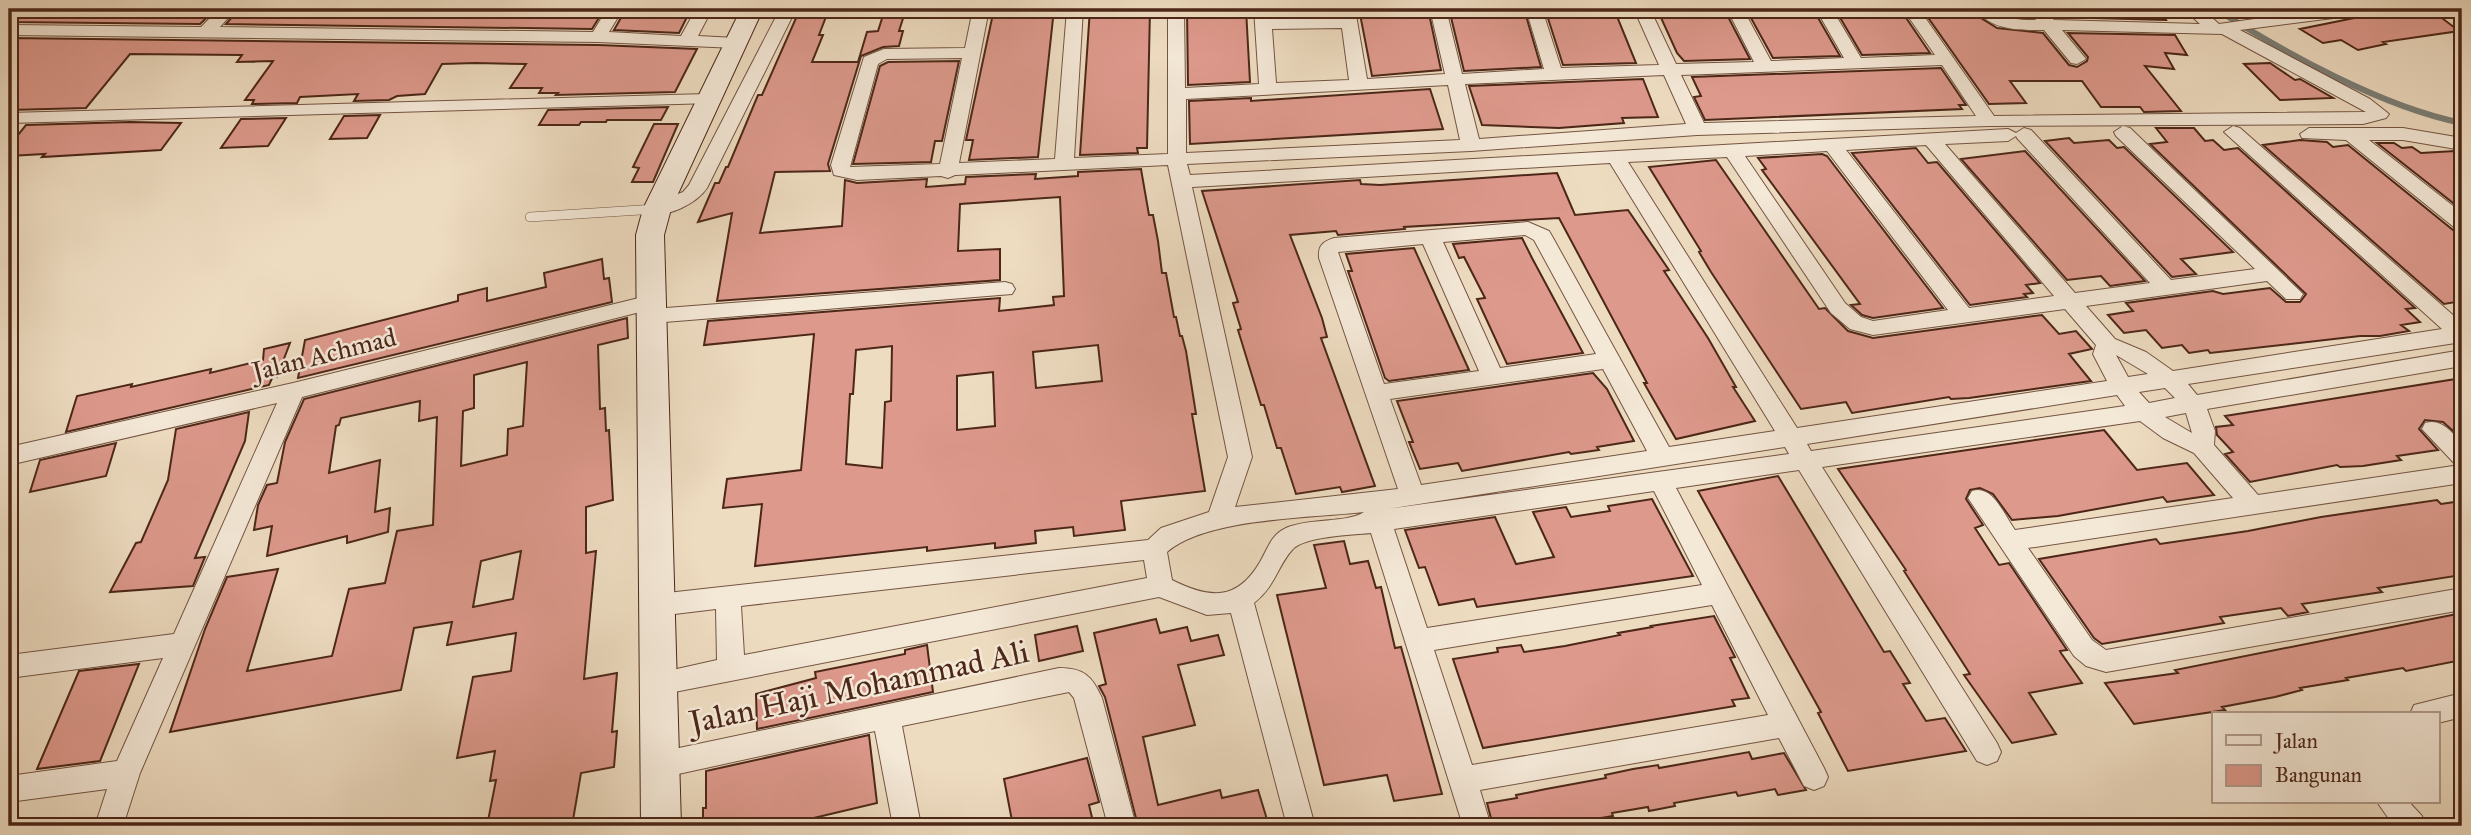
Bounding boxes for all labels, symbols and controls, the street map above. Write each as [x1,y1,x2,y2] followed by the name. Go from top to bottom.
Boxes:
[246,321,399,388] street label: Jalan Achmad
[683,632,1033,743] street label: Jalan Haji Mohammad Ali
[2212,712,2440,804] legend
[2273,728,2318,754] text: Jalan
[2275,762,2362,788] text: Bangunan

